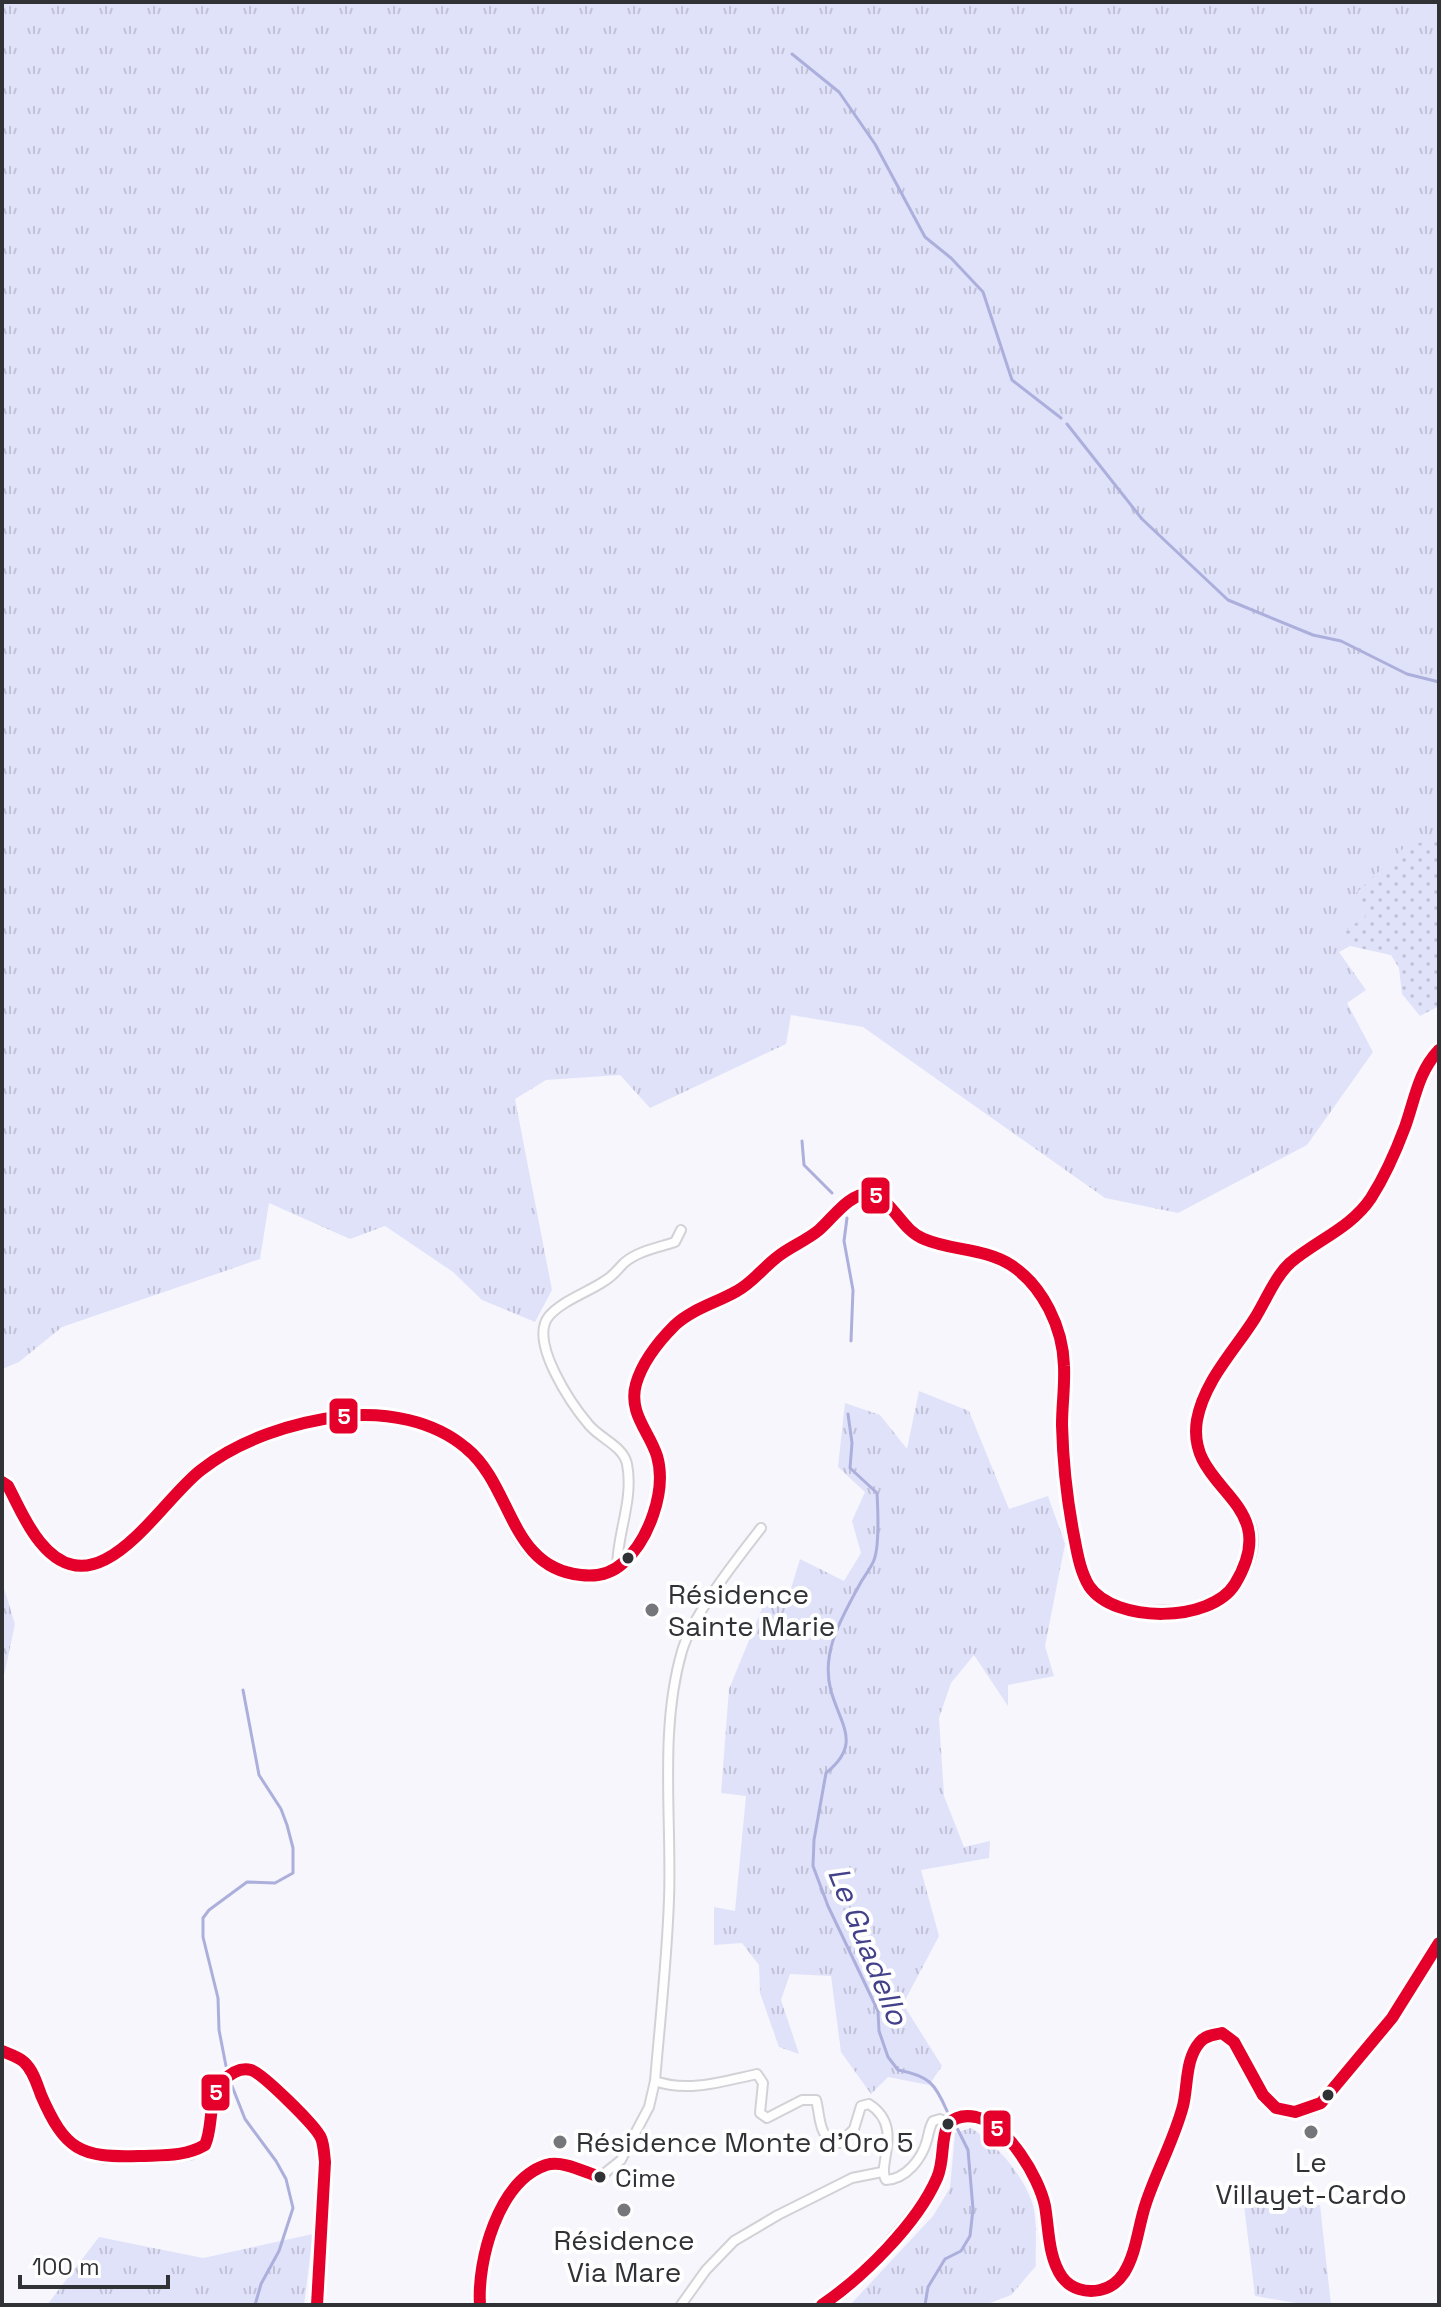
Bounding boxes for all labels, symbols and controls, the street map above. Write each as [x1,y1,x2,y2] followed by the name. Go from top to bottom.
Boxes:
[860,1176,891,1215] line badge: 5
[869,1181,883,1209] text: 5
[328,1397,359,1435] line badge: 5
[337,1402,351,1430] text: 5
[620,1550,636,1566] unlabelled marker
[668,1576,835,1644] place label: Résidence Sainte Marie
[643,1601,661,1619] marker: Résidence Sainte Marie
[819,1861,918,2032] water label: Le Guadello
[200,2073,231,2112] line badge: 5
[209,2078,223,2106] text: 5
[1320,2087,1336,2103] unlabelled marker
[982,2109,1012,2148] line badge: 5
[990,2114,1004,2142] text: 5
[940,2116,956,2132] unlabelled marker
[1302,2123,1320,2141] marker: Le Villayet-Cardo
[576,2124,913,2160] place label: Résidence Monte d'Oro 5
[551,2133,569,2151] marker: Résidence Monte d'Oro 5
[1215,2144,1407,2212] place label: Le Villayet-Cardo
[615,2161,676,2195] place label: Cime
[592,2169,608,2185] marker: Cime
[615,2201,633,2219] marker: Résidence Via Mare
[554,2222,694,2290] place label: Résidence Via Mare
[20,2239,168,2289] scale bar
[32,2251,100,2282] text: 100 m

